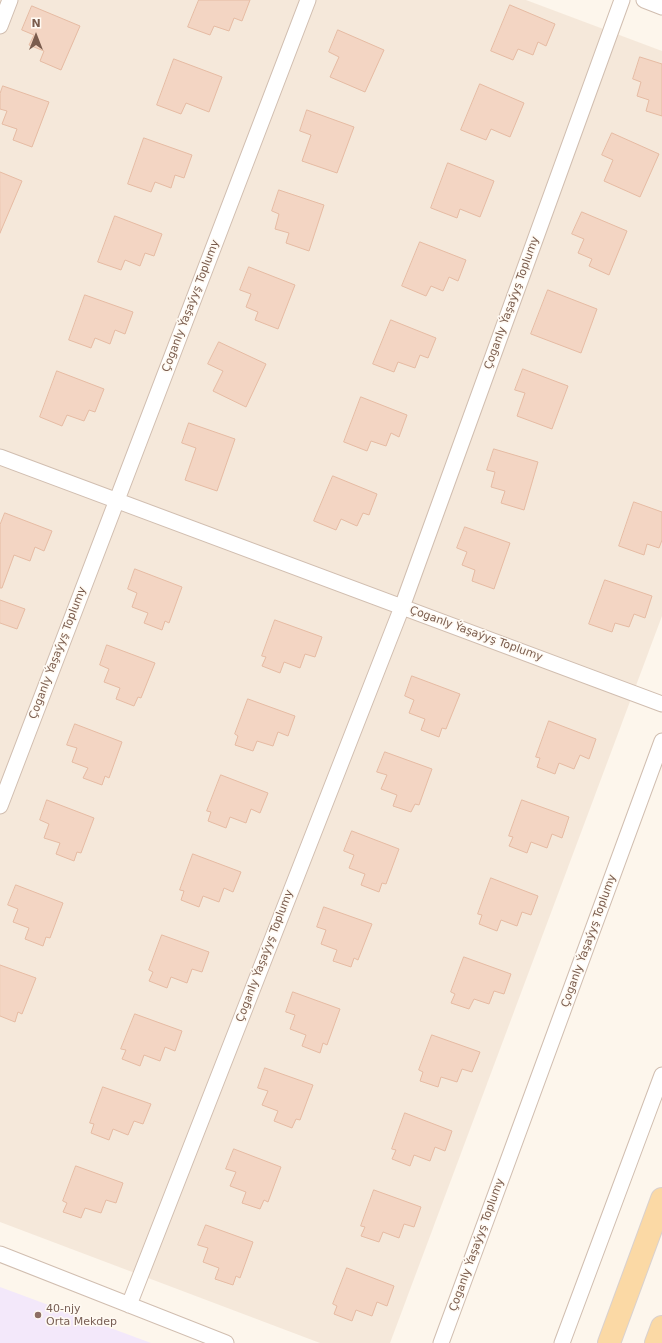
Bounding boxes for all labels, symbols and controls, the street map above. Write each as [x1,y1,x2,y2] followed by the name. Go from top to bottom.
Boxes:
[16,16,56,56] north arrow
[31,17,41,30] text: N
[482,235,542,371] street label: Çoganly Ýaşaýyş Toplumy
[160,238,222,374] street label: Çoganly Ýaşaýyş Toplumy
[27,585,89,721] street label: Çoganly Ýaşaýyş Toplumy
[408,604,544,664] street label: Çoganly Ýaşaýyş Toplumy
[559,873,619,1009] street label: Çoganly Ýaşaýyş Toplumy
[234,888,296,1024] street label: Çoganly Ýaşaýyş Toplumy
[447,1177,507,1313] street label: Çoganly Ýaşaýyş Toplumy
[46,1302,117,1328] place label: 40-njy Orta Mekdep
[33,1310,43,1320] marker: 40-njy Orta Mekdep

